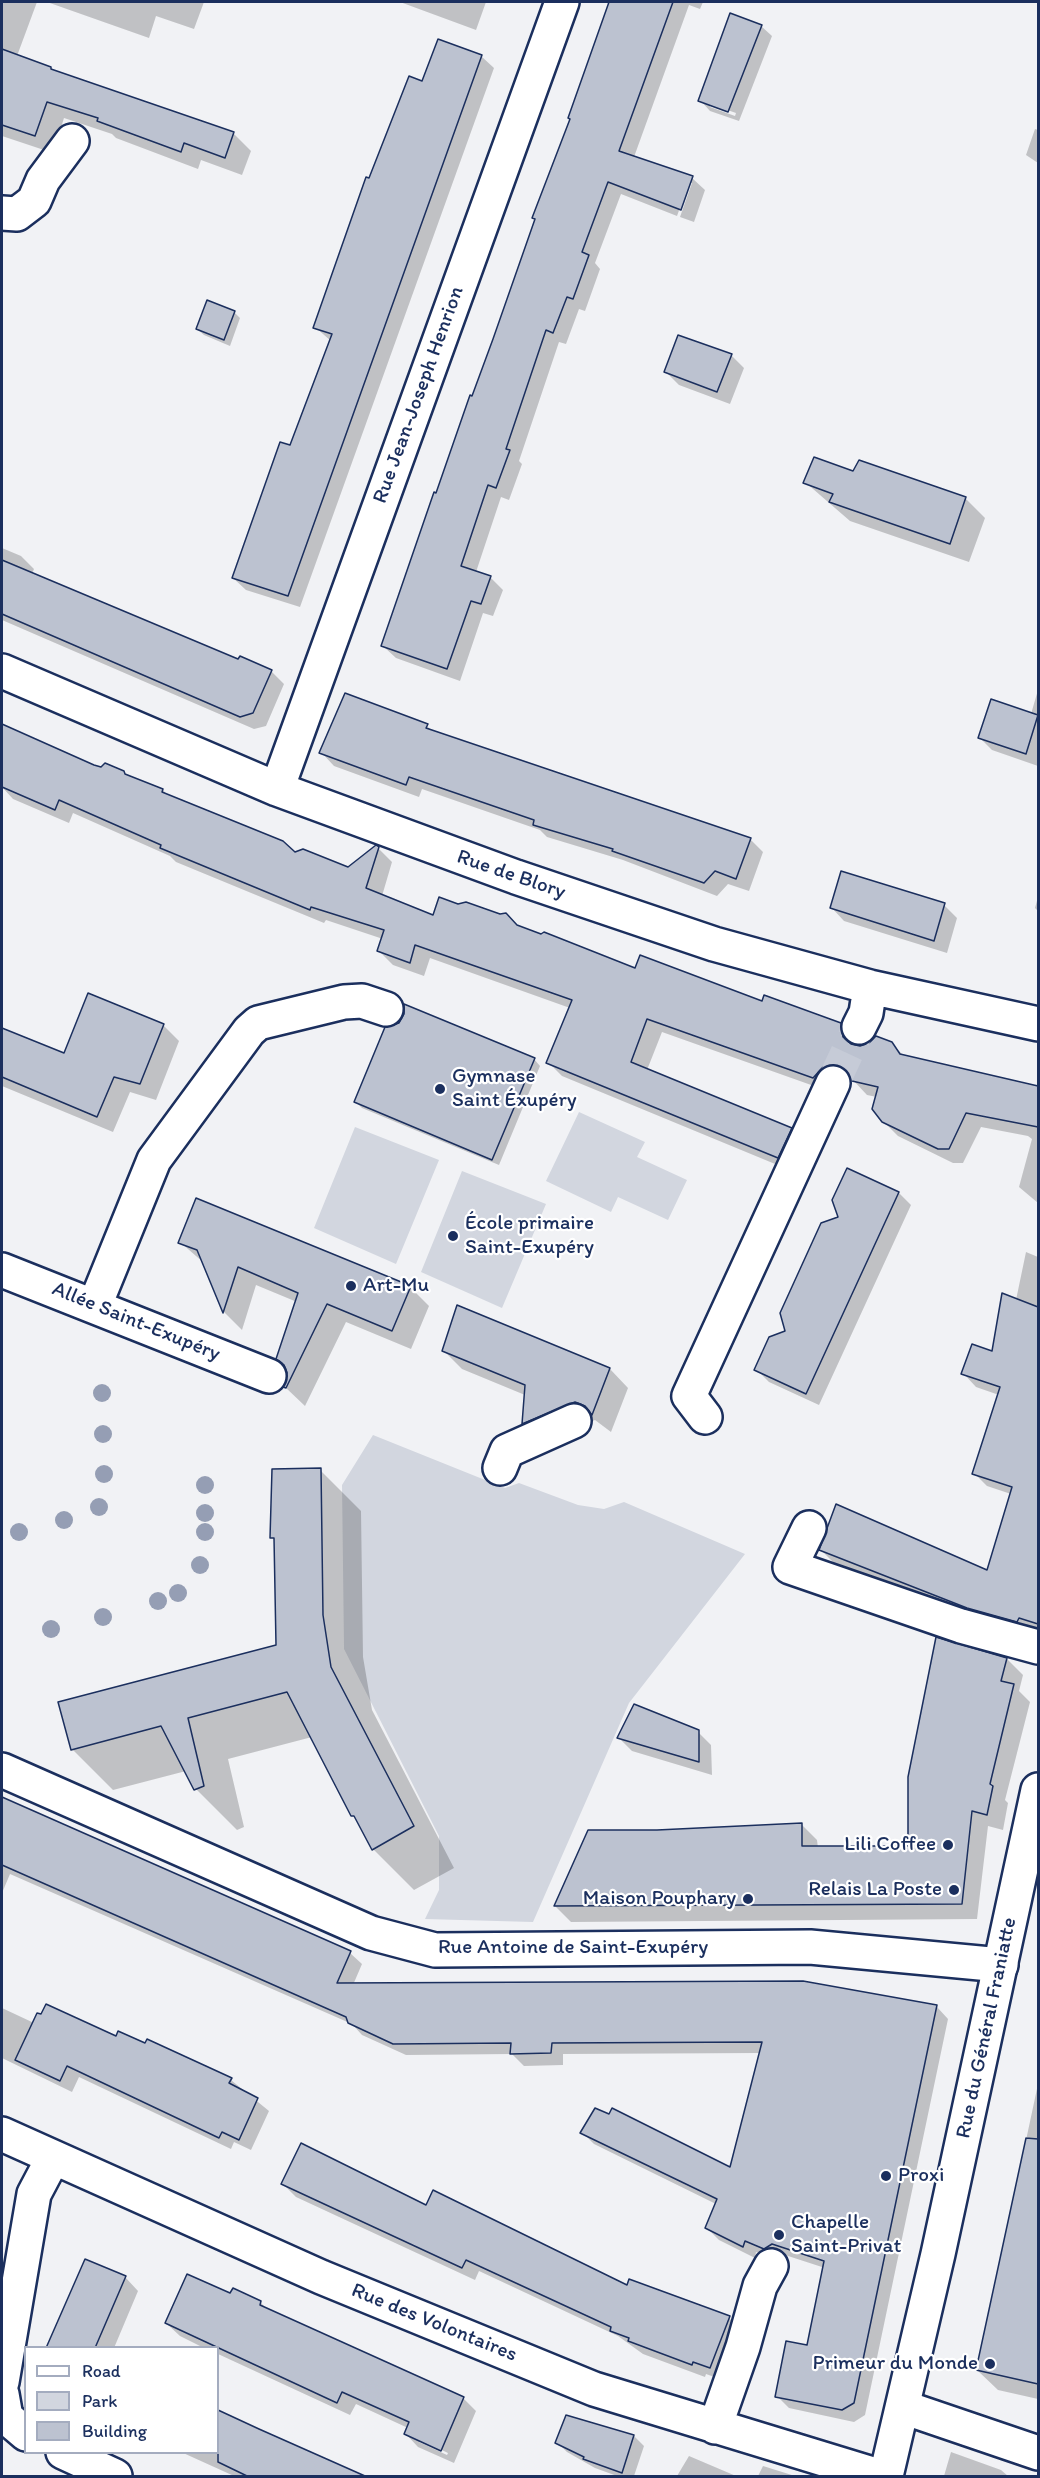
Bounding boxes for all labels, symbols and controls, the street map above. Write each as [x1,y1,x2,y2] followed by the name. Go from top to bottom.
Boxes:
[368,283,470,507] street label: Rue Jean-Joseph Henrion
[453,845,569,905] street label: Rue de Blory
[452,1064,577,1114] place label: Gymnase Saint Éxupéry
[433,1082,447,1096] marker: Gymnase Saint Éxupéry
[465,1211,594,1261] place label: École primaire Saint-Exupéry
[446,1229,460,1243] marker: École primaire Saint-Exupéry
[363,1273,429,1299] place label: Art-Mu
[48,1277,224,1367] street label: Allée Saint-Exupéry
[344,1279,358,1293] marker: Art-Mu
[844,1832,936,1858] place label: Lili Coffee
[941,1838,955,1852] marker: Lili Coffee
[808,1877,942,1903] place label: Relais La Poste
[947,1883,961,1897] marker: Relais La Poste
[583,1886,736,1912] place label: Maison Pouphary
[741,1892,755,1906] marker: Maison Pouphary
[951,1915,1023,2141] street label: Rue du Général Franiatte
[438,1935,708,1961] street label: Rue Antoine de Saint-Exupéry
[898,2163,944,2189] place label: Proxi
[879,2169,893,2183] marker: Proxi
[791,2210,901,2260] place label: Chapelle Saint-Privat
[772,2228,786,2242] marker: Chapelle Saint-Privat
[347,2278,521,2368] street label: Rue des Volontaires
[24,2346,219,2454] legend
[812,2351,978,2377] place label: Primeur du Monde
[983,2357,997,2371] marker: Primeur du Monde
[82,2360,121,2382] text: Road
[82,2390,117,2412] text: Park
[82,2420,147,2442] text: Building

